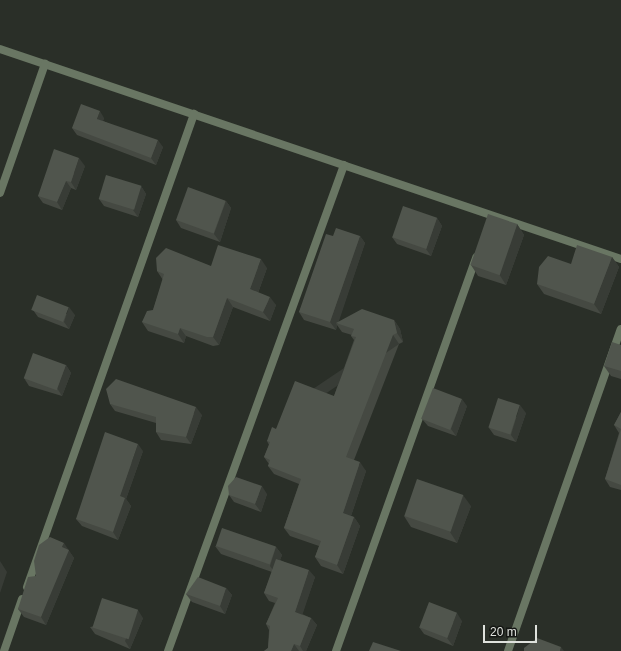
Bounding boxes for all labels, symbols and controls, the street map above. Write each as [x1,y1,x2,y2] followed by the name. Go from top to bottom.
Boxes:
[485,617,539,643] scale bar
[490,625,517,639] text: 20 m

